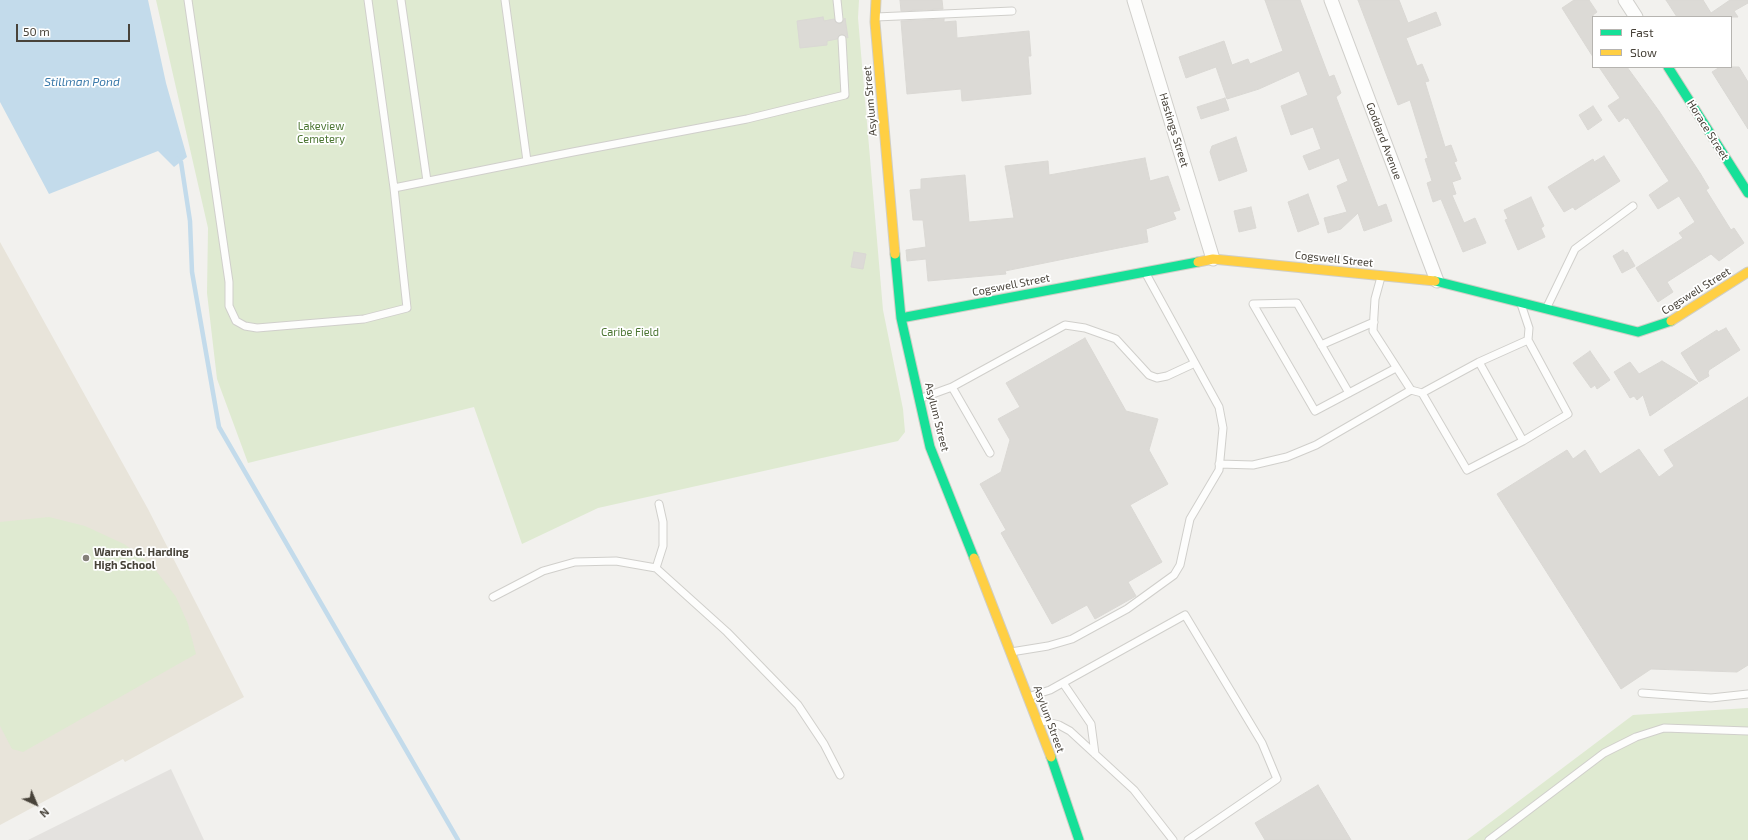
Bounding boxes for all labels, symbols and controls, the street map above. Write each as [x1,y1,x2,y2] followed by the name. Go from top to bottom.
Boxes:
[18,16,132,42] scale bar
[1592,16,1732,68] legend
[23,24,50,38] text: 50 m
[1630,25,1653,39] text: Fast
[1630,45,1657,59] text: Slow
[860,65,880,137] street label: Asylum Street
[44,75,120,89] water label: Stillman Pond
[1156,91,1192,169] street label: Hastings Street
[1684,98,1732,162] street label: Horace Street
[1363,100,1405,182] street label: Goddard Avenue
[297,119,345,145] park label: Lakeview Cemetery
[1294,248,1374,270] street label: Cogswell Street
[1659,265,1733,317] street label: Cogswell Street
[971,271,1051,299] street label: Cogswell Street
[601,325,659,339] park label: Caribe Field
[922,381,952,453] street label: Asylum Street
[94,545,189,571] place label: Warren G. Harding High School
[81,553,91,563] marker: Warren G. Harding High School
[1031,684,1067,754] street label: Asylum Street
[16,784,56,824] north arrow
[37,806,52,820] text: N

